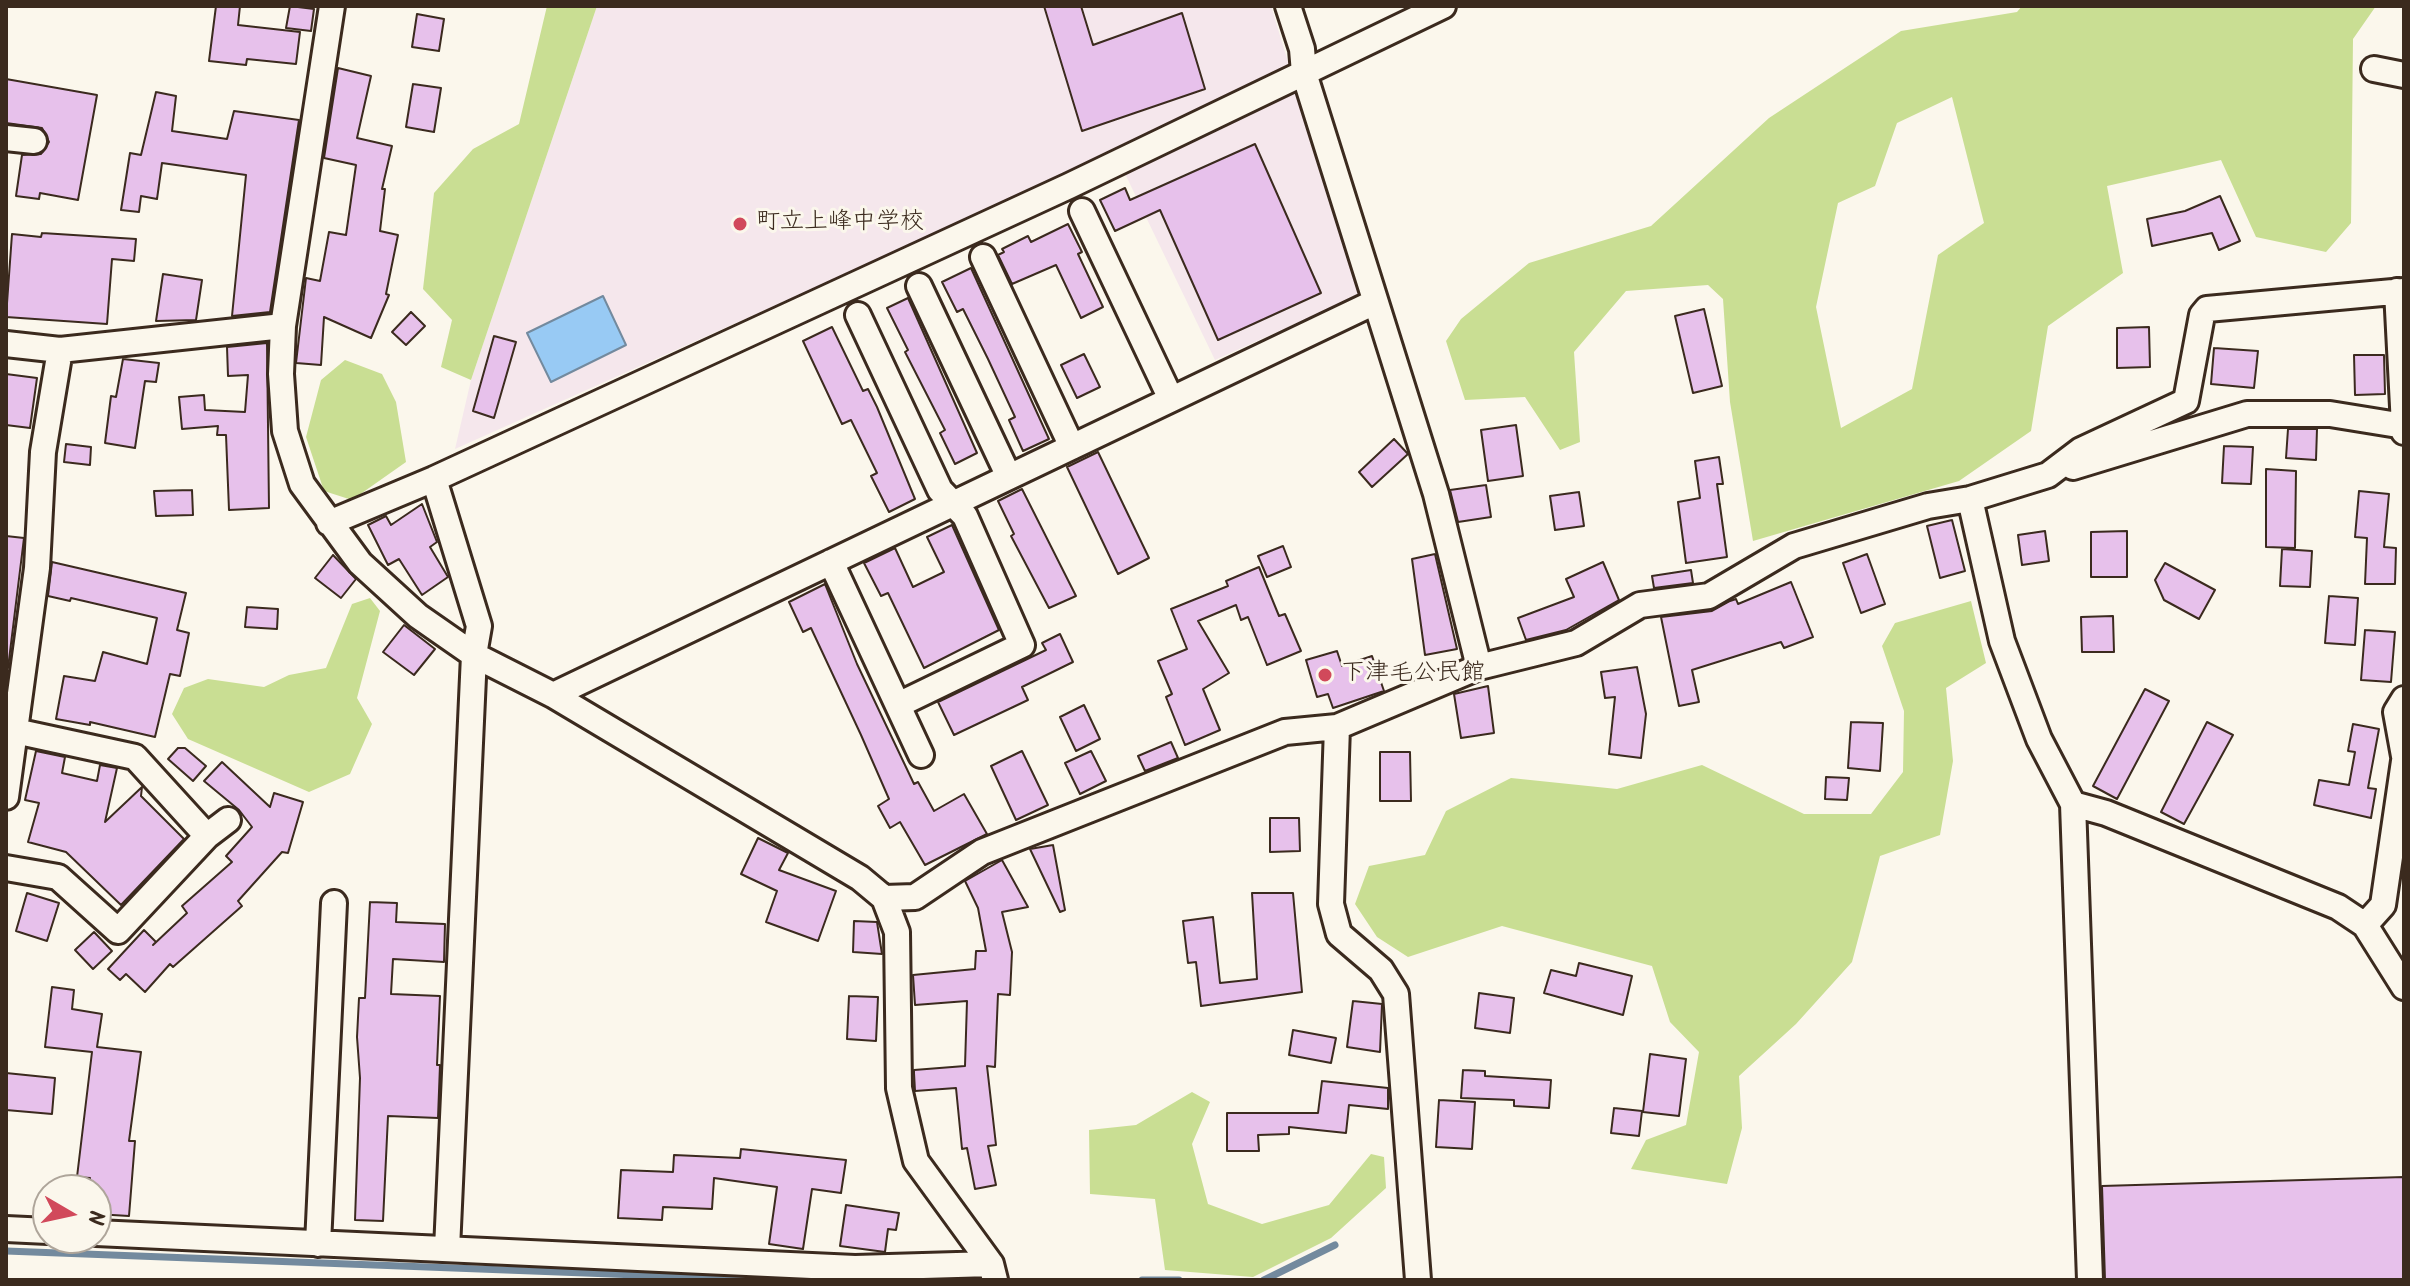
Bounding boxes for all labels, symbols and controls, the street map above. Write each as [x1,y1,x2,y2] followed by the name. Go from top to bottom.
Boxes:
[756,210,924,238] place label: 町立上峰中学校
[731,215,749,233] marker: 町立上峰中学校
[1341,661,1485,689] place label: 下津毛公民館
[1316,666,1334,684] marker: 下津毛公民館
[32,1174,112,1254] north arrow
[76,1208,113,1227] text: N

